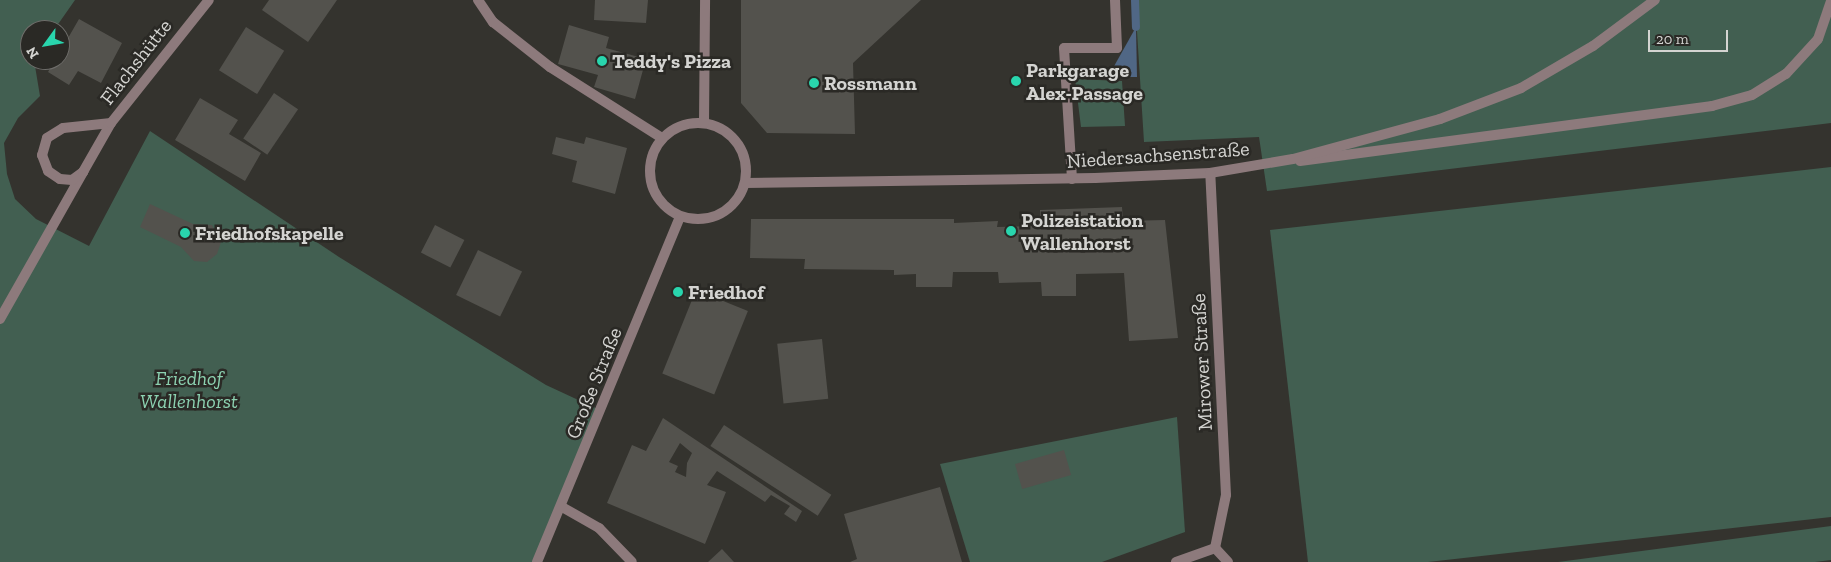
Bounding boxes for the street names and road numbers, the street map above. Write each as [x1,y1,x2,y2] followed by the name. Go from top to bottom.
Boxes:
[95,14,177,110] street label: Flachshütte
[1066,137,1250,173] street label: Niedersachsenstraße
[1186,293,1218,431] street label: Mirower Straße
[561,324,627,442] street label: Große Straße

